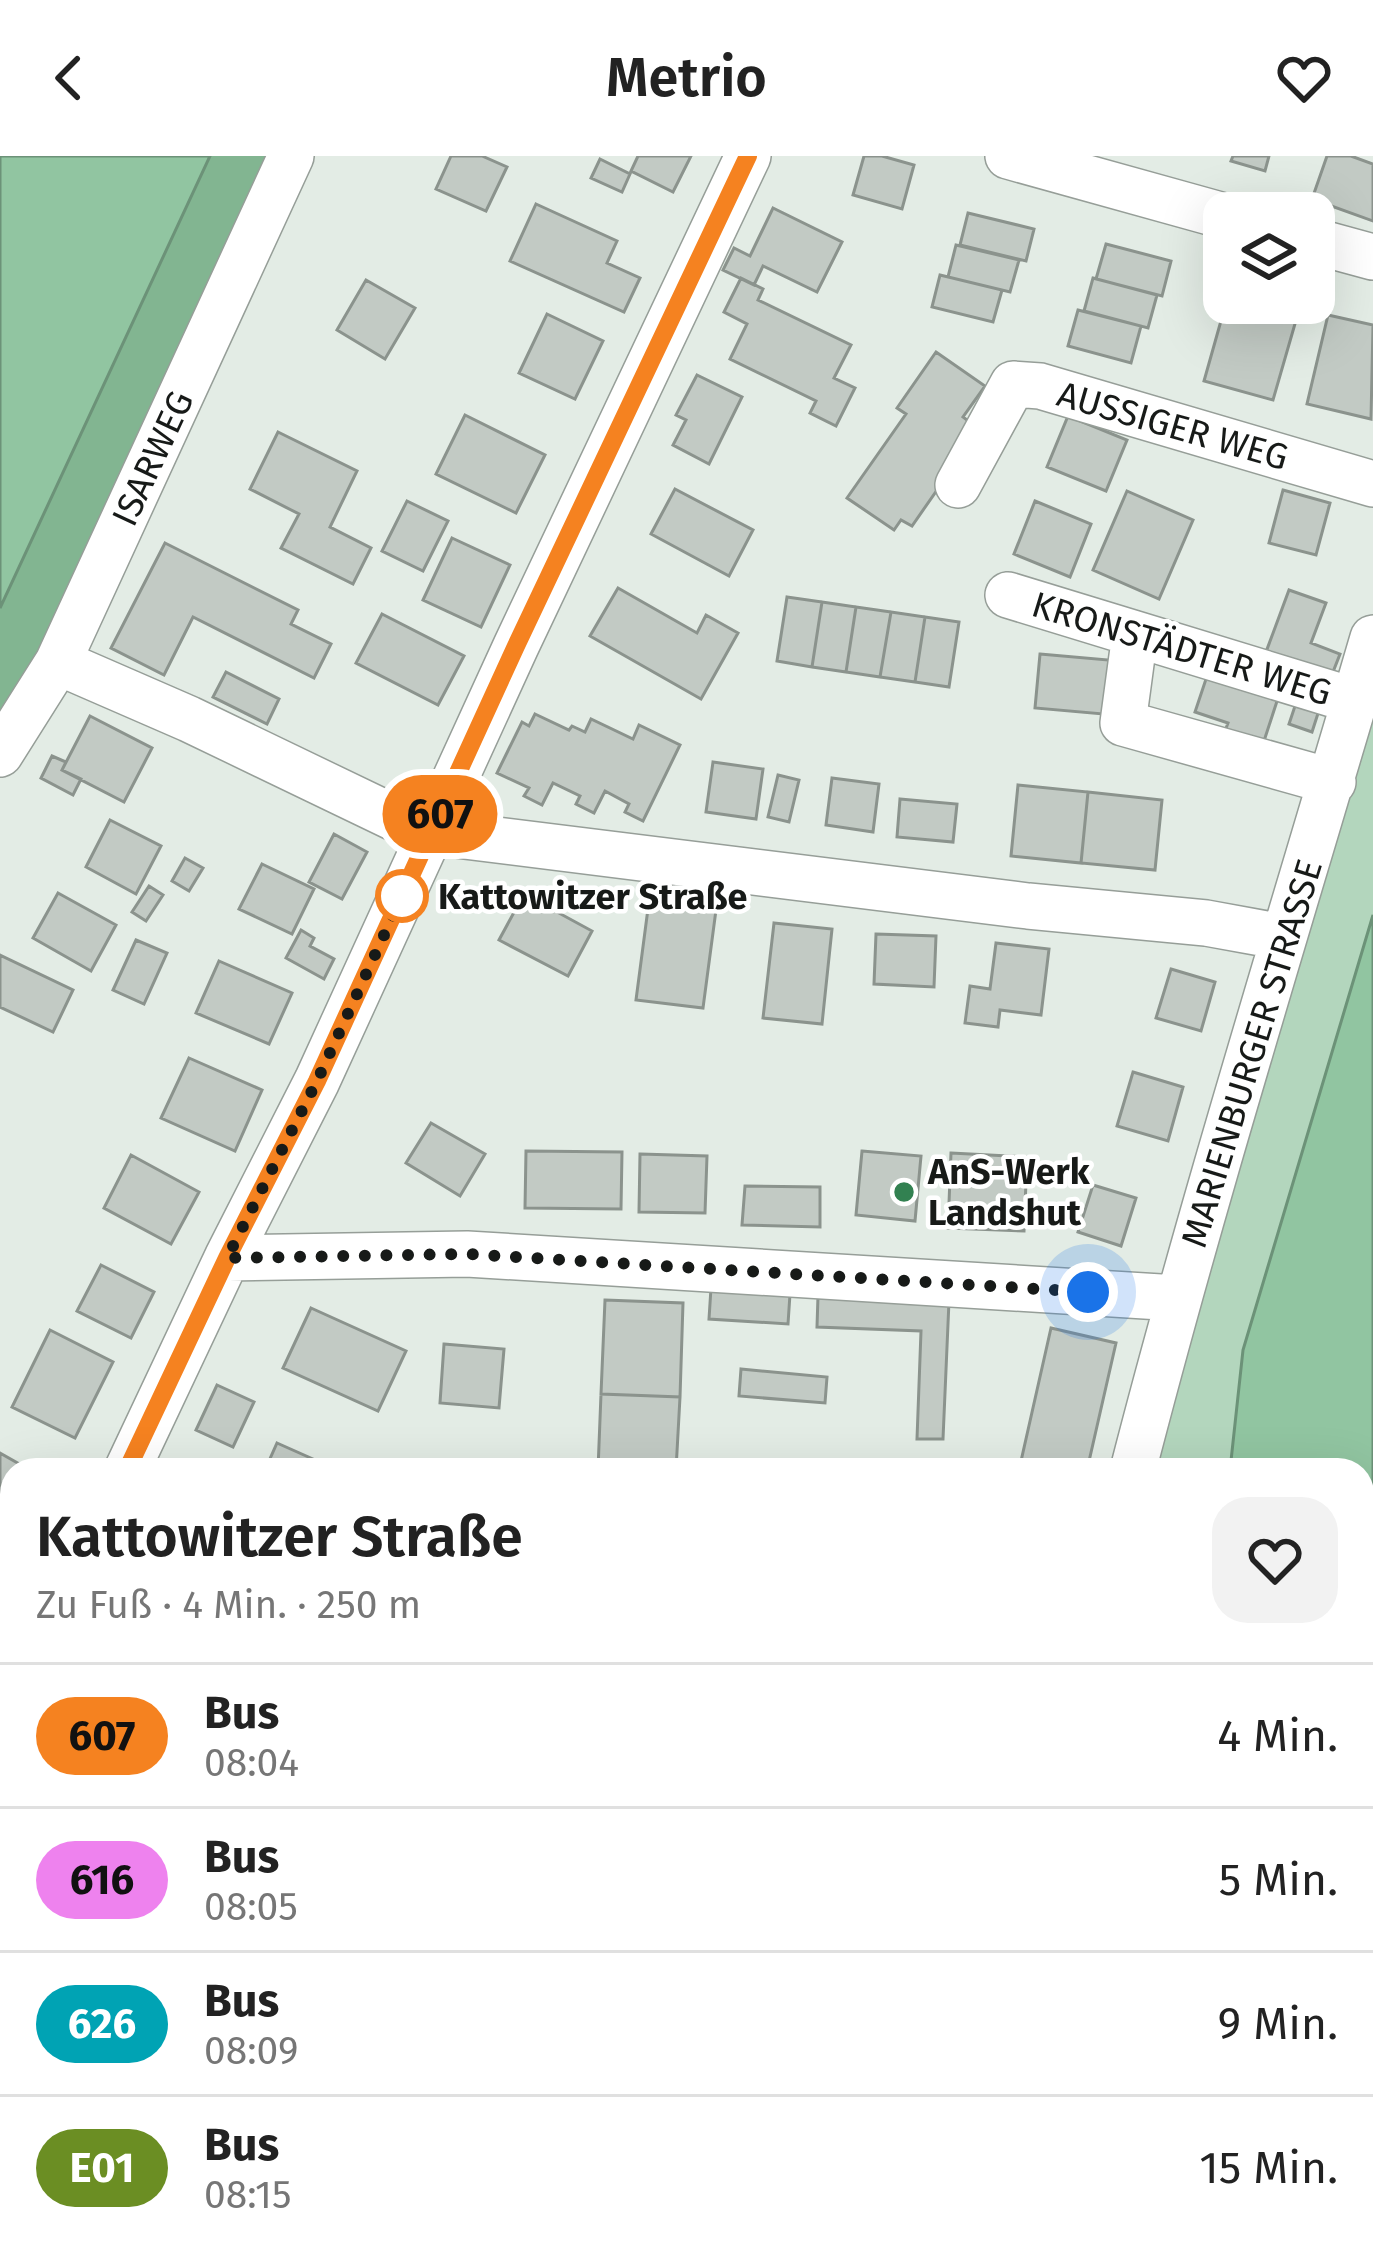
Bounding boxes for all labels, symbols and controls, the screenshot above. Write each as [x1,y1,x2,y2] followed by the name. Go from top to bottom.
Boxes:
[36,45,102,111] icon: back
[1271,45,1337,111] icon: heart
[606,46,767,110] text: Metrio
[1203,192,1335,324] map controls
[1203,192,1335,324] button: layers
[1052,372,1293,480] street label: AUSSIGER WEG
[103,384,203,533] street label: ISARWEG
[1027,582,1337,715] street label: KRONSTÄDTER WEG
[371,775,509,853] line badge: 607
[406,789,474,839] text: 607
[1172,854,1332,1253] street label: MARIENBURGER STRASSE
[377,871,427,921] marker: Kattowitzer Straße
[438,875,748,919] place label: Kattowitzer Straße
[927,1150,1091,1235] place label: AnS-Werk Landshut
[891,1179,917,1205] marker: AnS-Werk Landshut
[1058,1262,1118,1322] your location
[1212,1497,1338,1623] button: heart
[36,1503,523,1571] text: Kattowitzer Straße
[36,1582,421,1628] text: Zu Fuß · 4 Min. · 250 m
[204,1686,279,1740] text: Bus
[1217,1709,1338,1763] text: 4 Min.
[68,1711,136,1761] text: 607
[204,1740,299,1786] text: 08:04
[204,1830,279,1884] text: Bus
[1219,1853,1338,1907] text: 5 Min.
[70,1855,134,1905] text: 616
[204,1884,298,1930] text: 08:05
[204,1974,279,2028] text: Bus
[1218,1997,1338,2051] text: 9 Min.
[68,1999,136,2049] text: 626
[204,2028,298,2074] text: 08:09
[204,2118,279,2172] text: Bus
[1199,2141,1338,2195] text: 15 Min.
[70,2143,134,2193] text: E01
[204,2172,291,2218] text: 08:15

